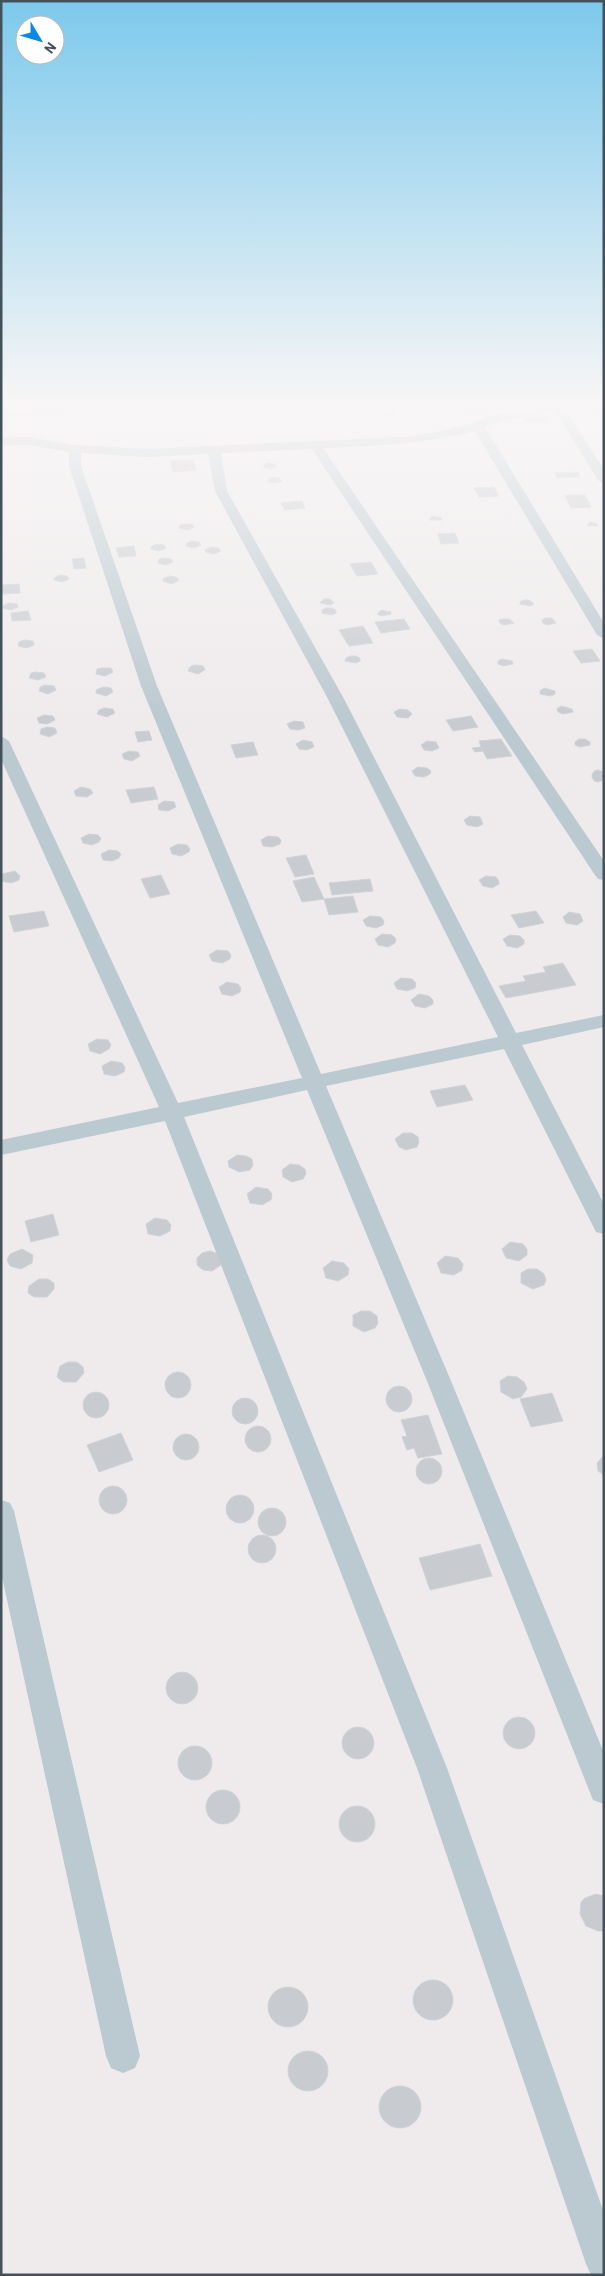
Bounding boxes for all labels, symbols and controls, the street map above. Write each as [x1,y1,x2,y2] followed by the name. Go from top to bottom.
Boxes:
[15,15,65,65] north arrow
[41,39,60,57] text: N

